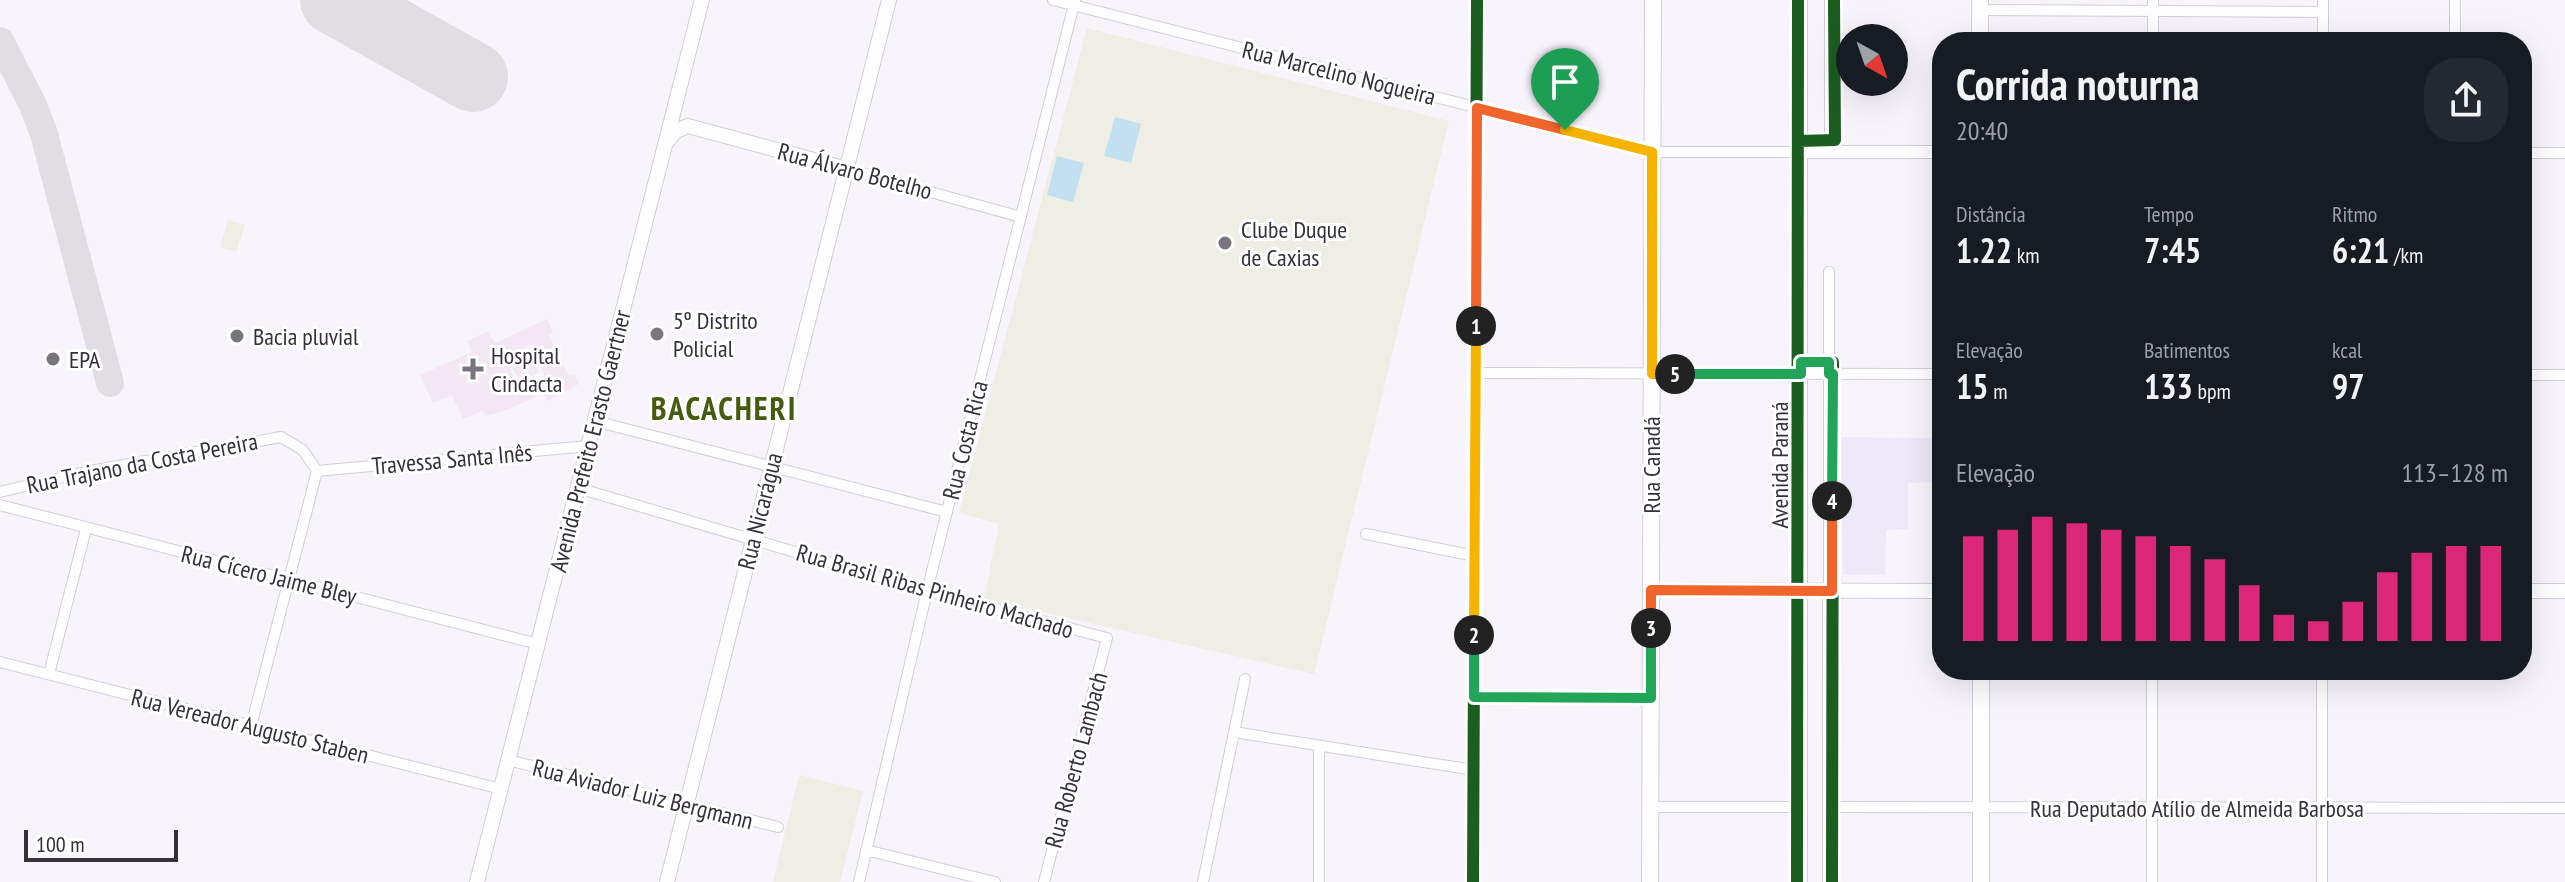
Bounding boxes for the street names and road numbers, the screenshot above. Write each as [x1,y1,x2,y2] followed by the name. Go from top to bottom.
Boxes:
[1239,34,1439,112] street label: Rua Marcelino Nogueira
[774,136,936,206] street label: Rua Álvaro Botelho
[542,306,638,575] street label: Avenida Prefeito Erasto Gaertner
[935,377,995,503] street label: Rua Costa Rica
[1764,402,1795,528] street label: Avenida Paraná
[1636,416,1667,514] street label: Rua Canadá
[24,425,260,501] street label: Rua Trajano da Costa Pereira
[371,437,533,481] street label: Travessa Santa Inês
[731,449,789,573] street label: Rua Nicarágua
[793,537,1077,645] street label: Rua Brasil Ribas Pinheiro Machado
[178,538,360,612] street label: Rua Cícero Jaime Bley
[1038,669,1114,851] street label: Rua Roberto Lambach
[128,681,372,771] street label: Rua Vereador Augusto Staben
[530,752,756,836] street label: Rua Aviador Luiz Bergmann
[2030,793,2364,824] street label: Rua Deputado Atílio de Almeida Barbosa

